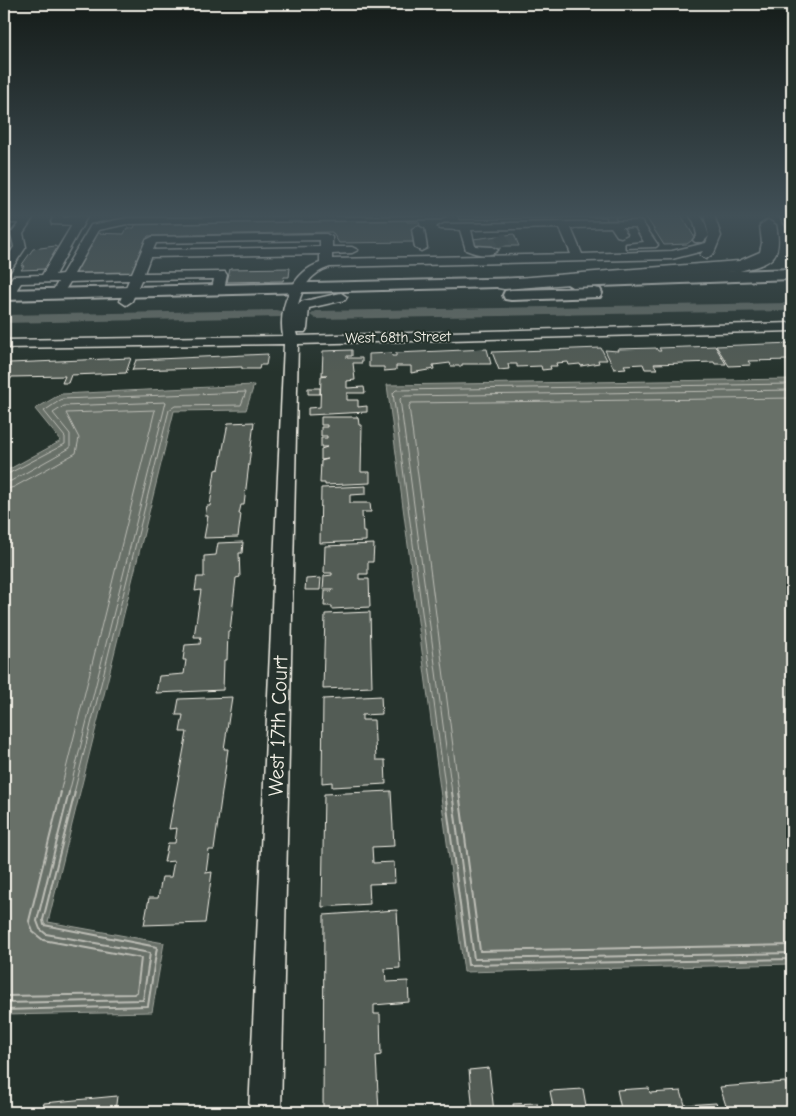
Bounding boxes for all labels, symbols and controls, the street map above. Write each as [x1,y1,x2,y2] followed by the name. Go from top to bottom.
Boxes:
[345,327,452,347] street label: West 68th Street
[264,654,292,797] street label: West 17th Court

